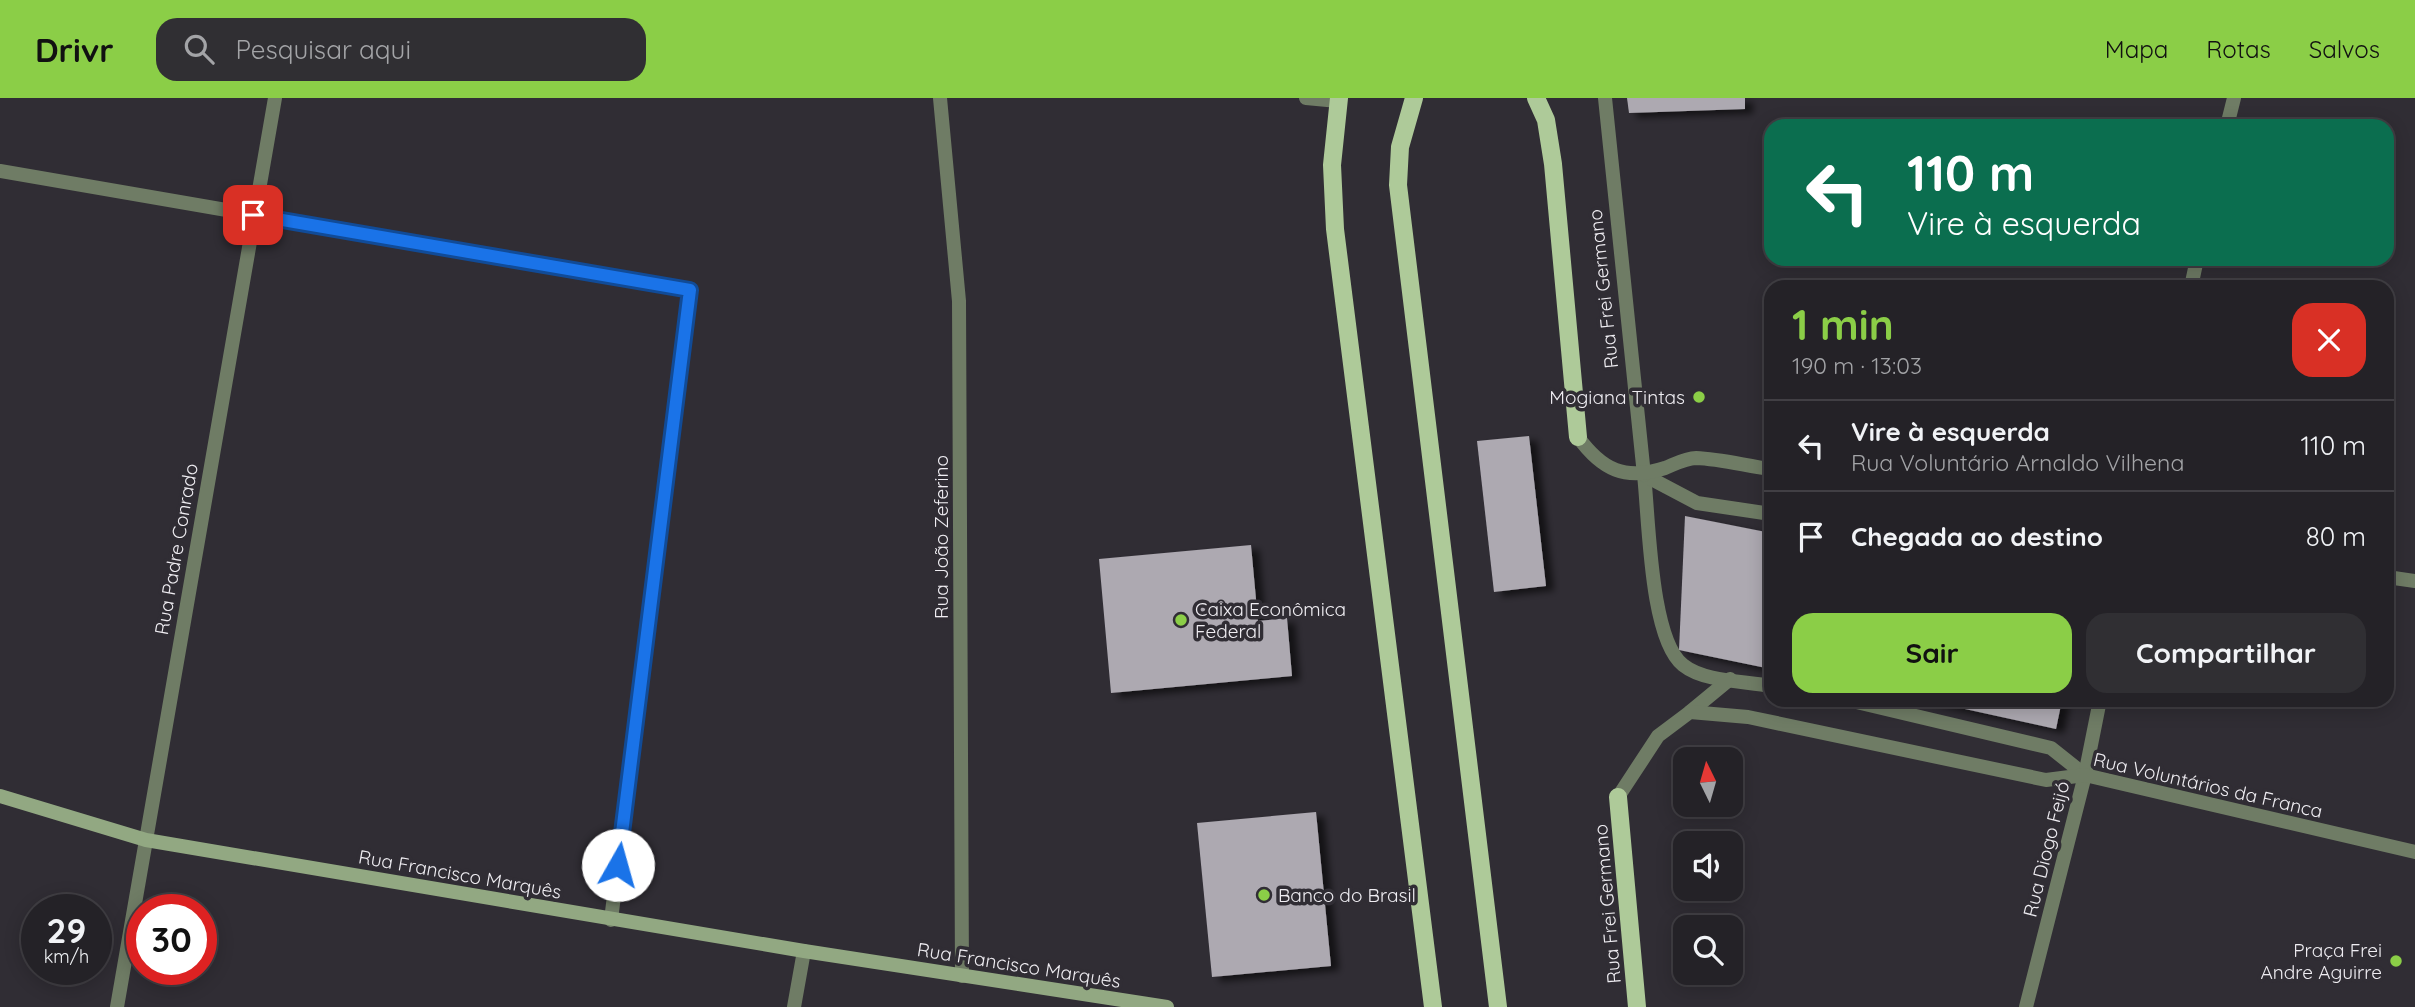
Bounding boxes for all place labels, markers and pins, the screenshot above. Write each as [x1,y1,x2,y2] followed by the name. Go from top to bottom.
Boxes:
[223,185,283,245] pin
[1549,385,1685,409] place label: Mogiana Tintas
[1691,389,1707,405] marker: Mogiana Tintas
[1195,597,1346,643] place label: Caixa Econômica Federal
[1173,612,1189,628] marker: Caixa Econômica Federal
[1278,883,1416,907] place label: Banco do Brasil
[1256,887,1272,903] marker: Banco do Brasil
[2261,938,2382,984] place label: Praça Frei Andre Aguirre
[2388,953,2404,969] marker: Praça Frei Andre Aguirre

